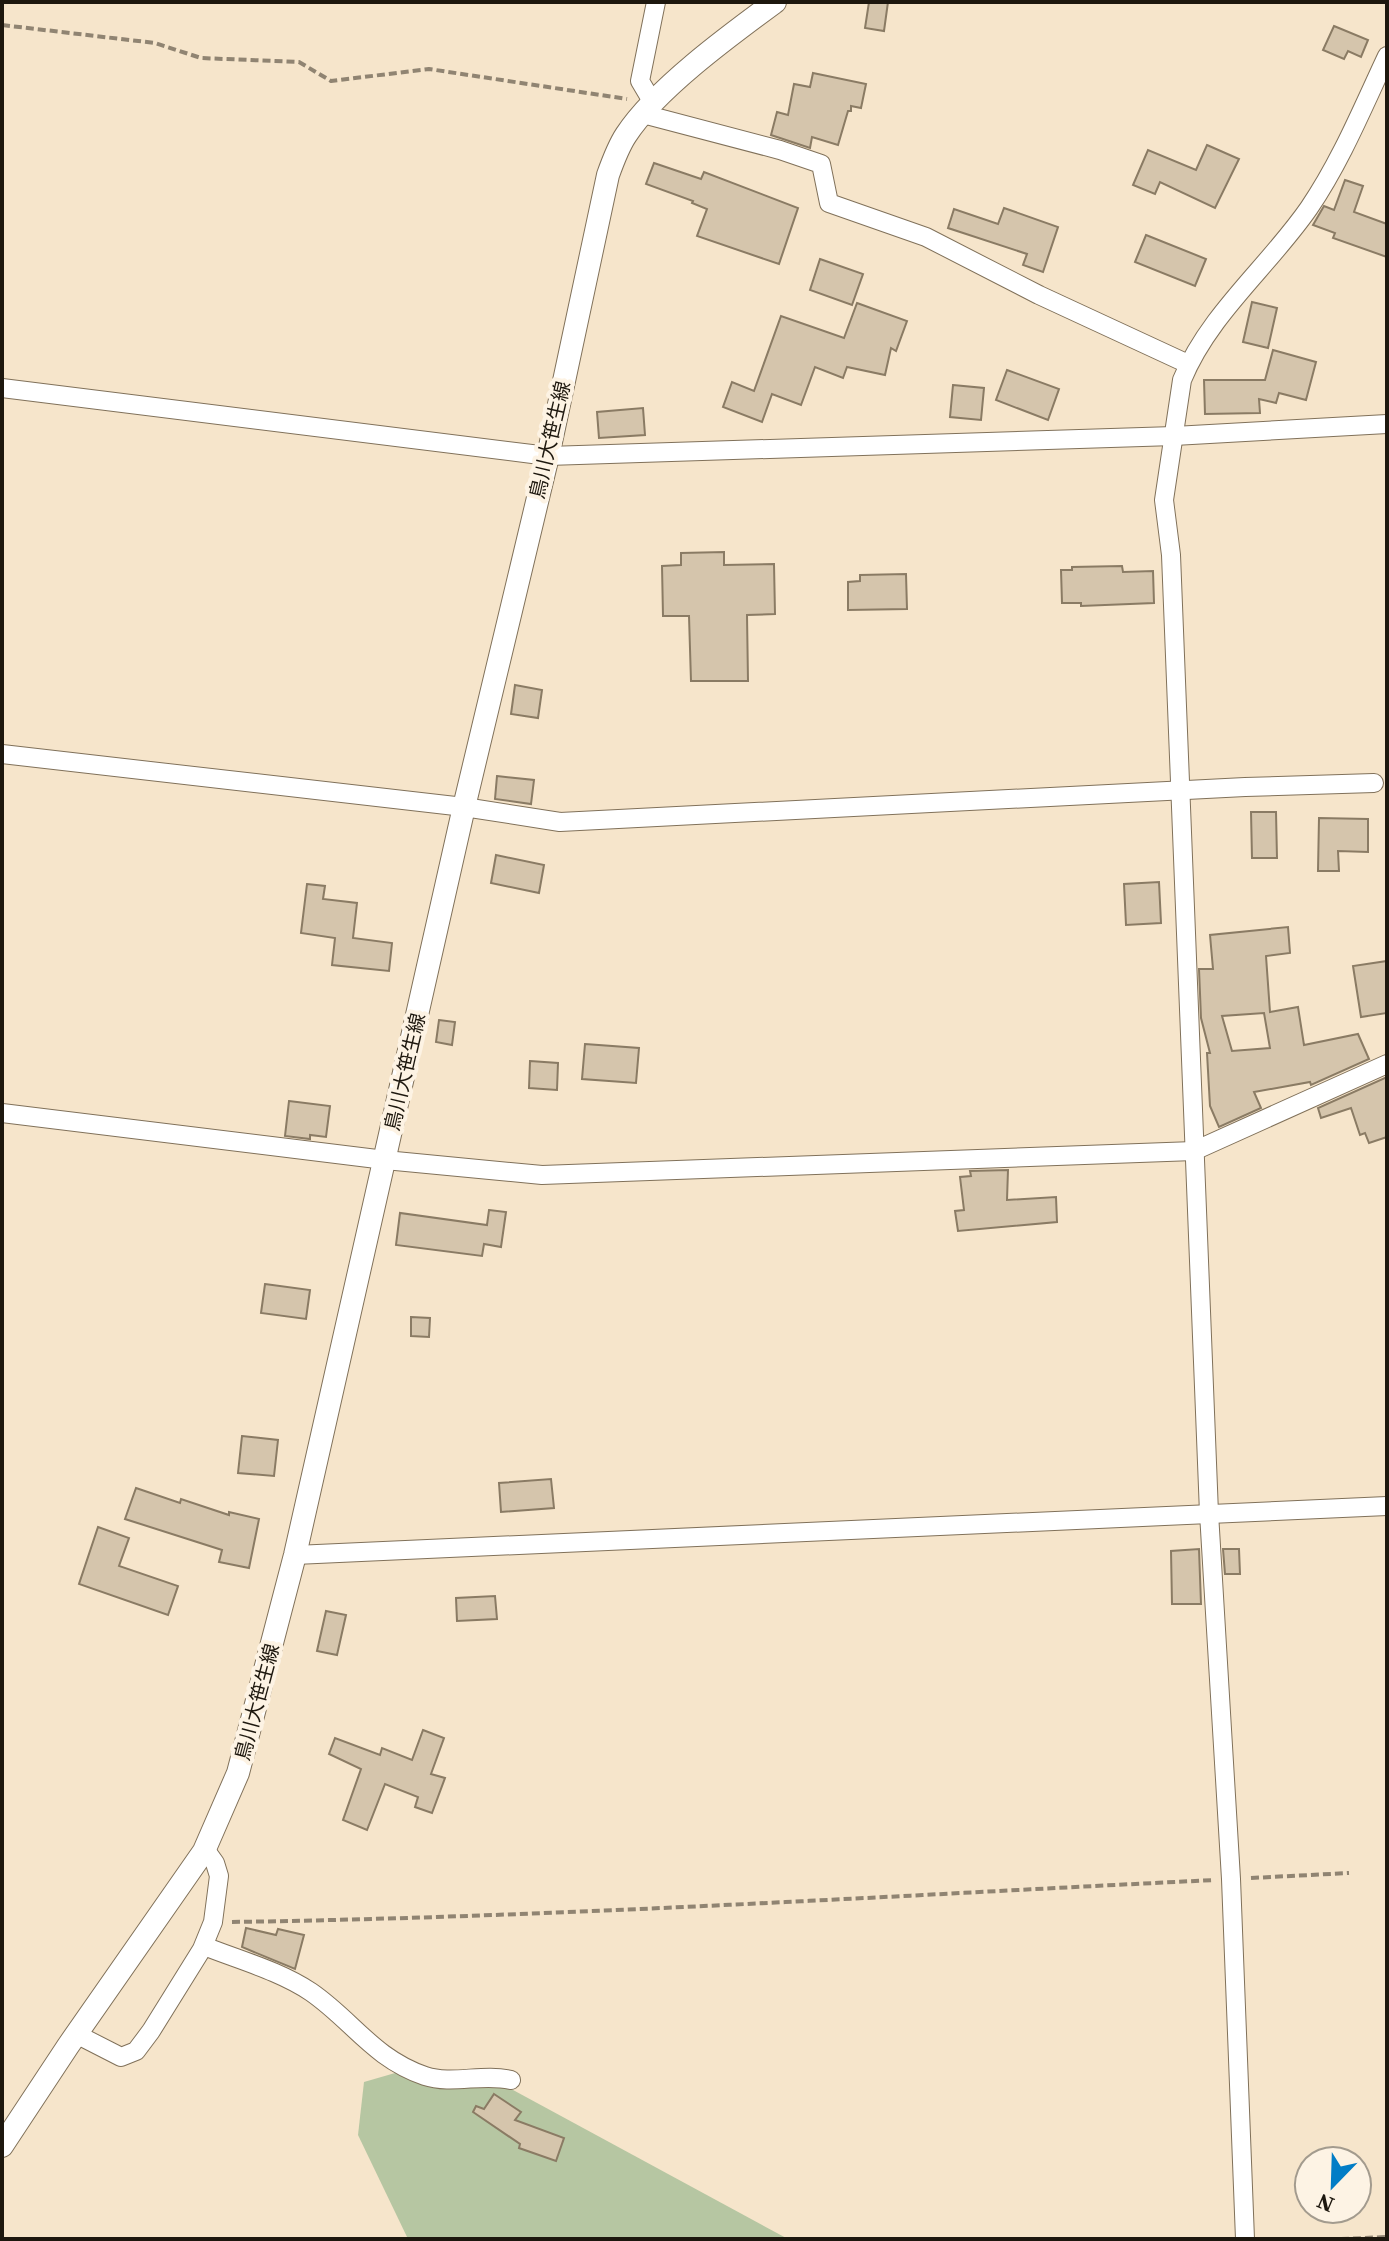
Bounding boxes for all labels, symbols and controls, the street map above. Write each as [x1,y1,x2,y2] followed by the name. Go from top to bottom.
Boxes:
[523,378,577,502] street label: 鳥川大笹生線
[378,1010,432,1134] street label: 鳥川大笹生線
[228,1640,286,1764] street label: 鳥川大笹生線
[1293,2145,1373,2225] north arrow
[1312,2186,1338,2220] text: N

